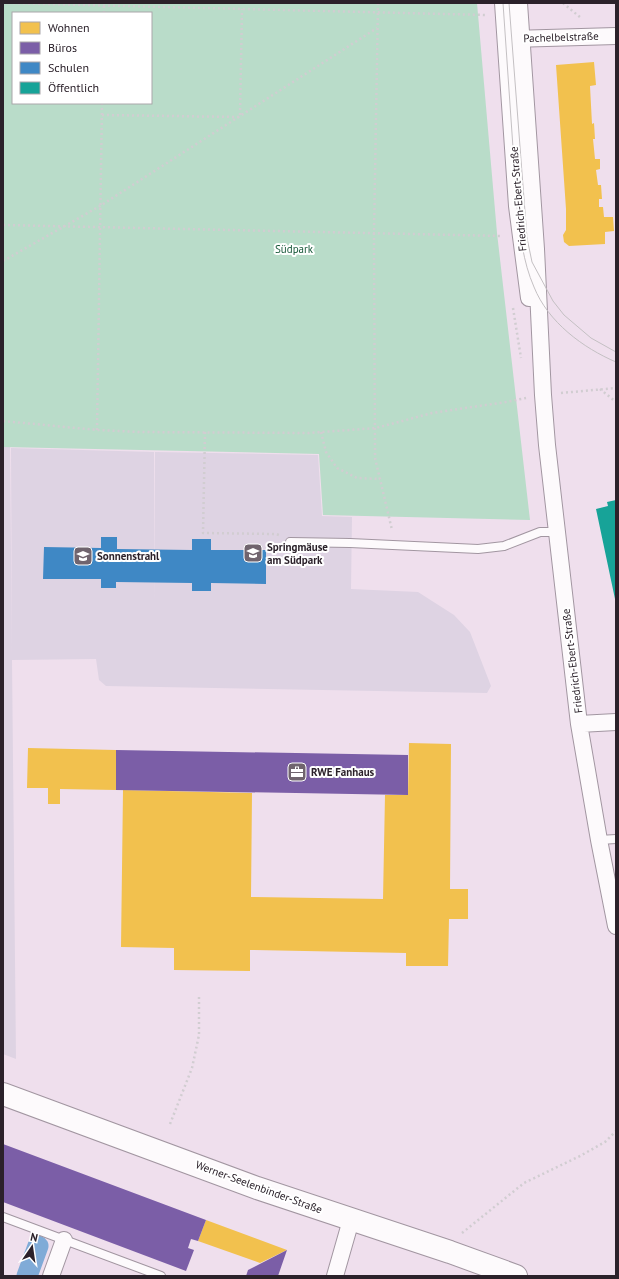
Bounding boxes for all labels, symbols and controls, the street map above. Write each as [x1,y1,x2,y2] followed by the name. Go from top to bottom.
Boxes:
[12,12,152,104] legend
[48,20,90,35] text: Wohnen
[523,29,599,45] street label: Pachelbelstraße
[48,40,77,55] text: Büros
[48,60,89,75] text: Schulen
[48,80,99,95] text: Öffentlich
[506,146,530,252] street label: Friedrich-Ebert-Straße
[275,242,314,256] park label: Südpark
[267,540,328,567] place label: Springmäuse am Südpark
[242,542,264,564] school or university icon: Springmäuse am Südpark
[72,545,94,567] school or university icon: Sonnenstrahl
[97,549,160,563] place label: Sonnenstrahl
[559,608,585,714] street label: Friedrich-Ebert-Straße
[286,761,308,783] office icon: RWE Fanhaus
[311,765,375,779] place label: RWE Fanhaus
[194,1158,325,1217] street label: Werner-Seelenbinder-Straße
[12,1227,52,1267] north arrow
[29,1230,39,1245] text: N

